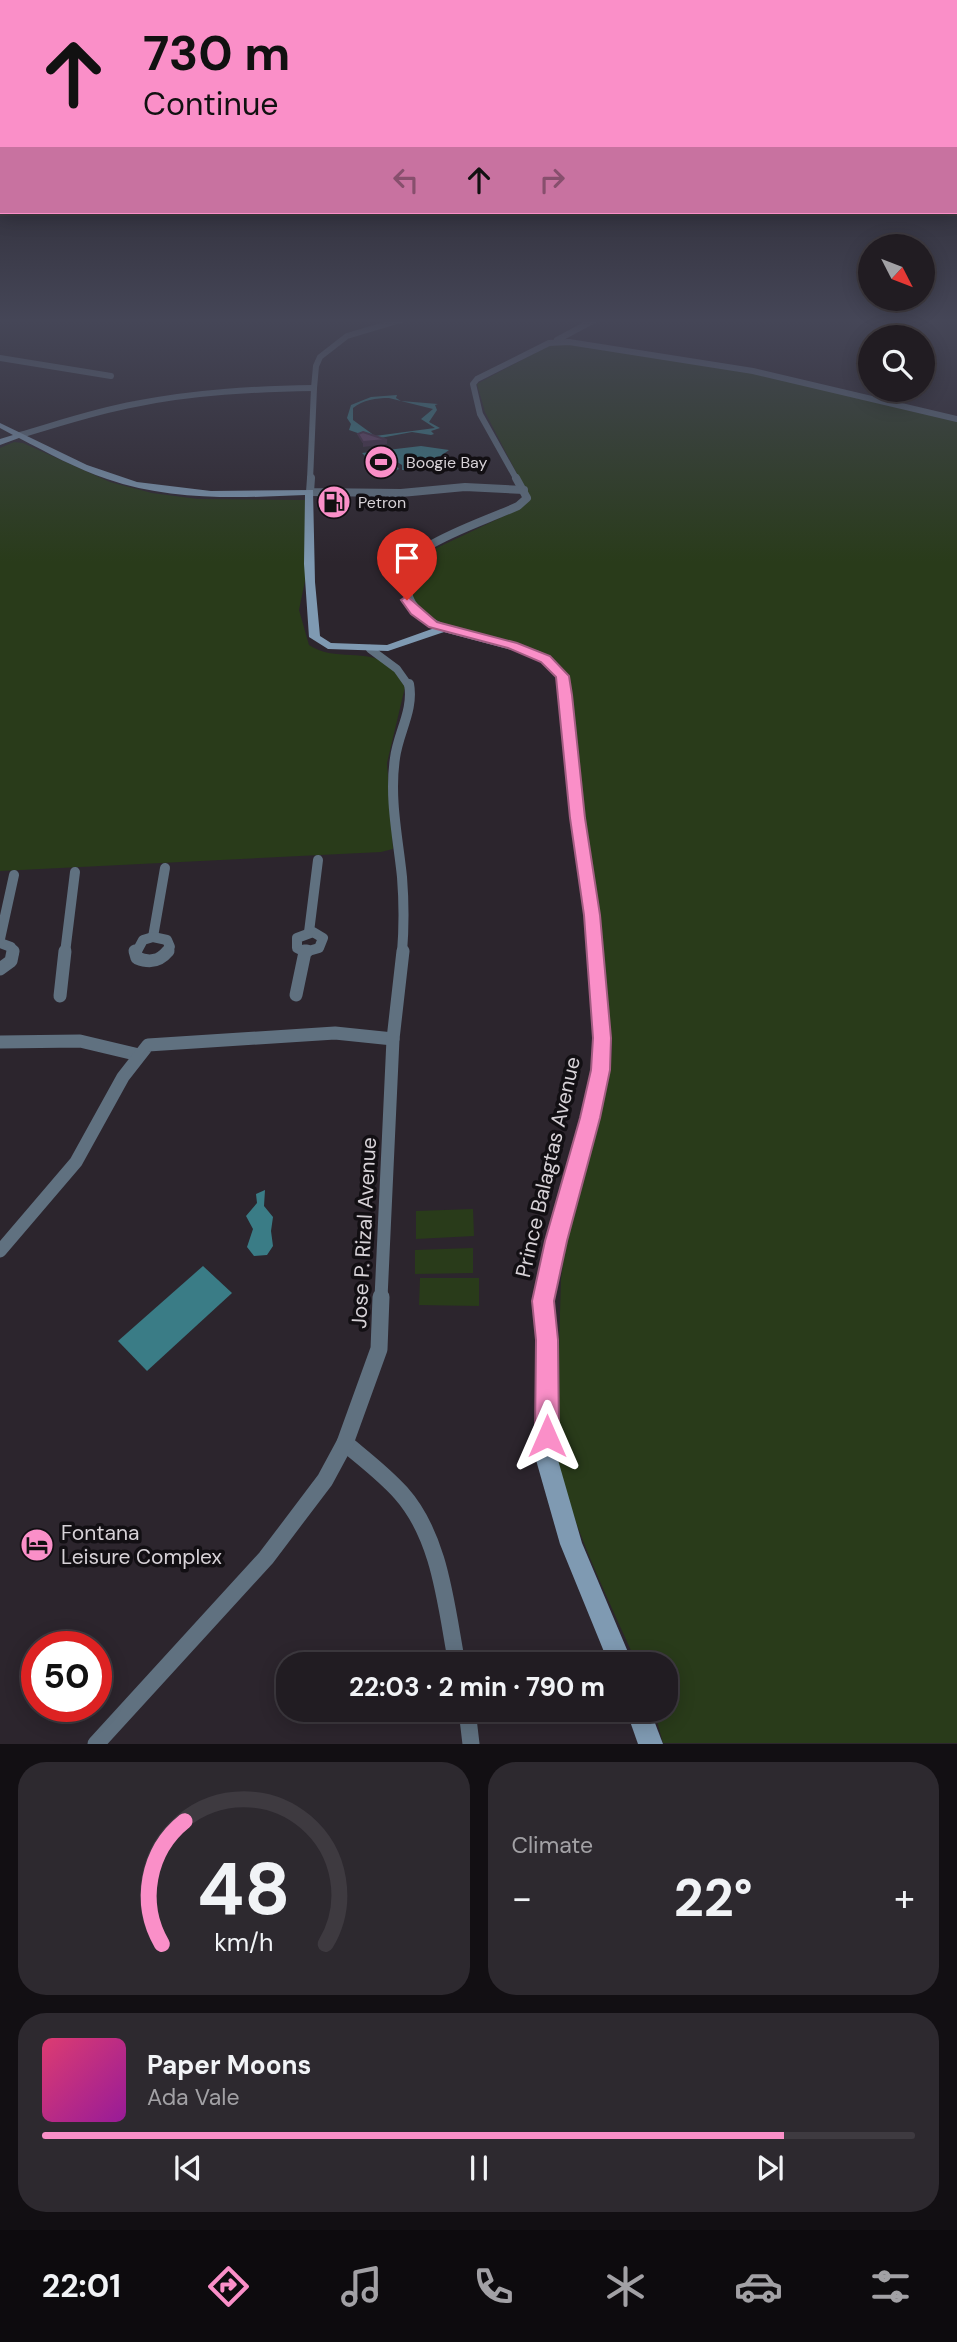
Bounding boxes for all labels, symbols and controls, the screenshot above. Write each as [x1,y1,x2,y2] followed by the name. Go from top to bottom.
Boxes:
[143,21,290,85] text: 730 m
[28,28,119,119] icon: ahead
[143,83,278,125] text: Continue
[387,161,425,199] icon: left
[460,161,498,199] icon: ahead
[533,161,571,199] icon: right
[858,234,934,312] north arrow
[858,234,935,402] map controls
[858,325,935,402] button: search
[362,443,400,481] sports icon: Boogie Bay
[406,452,488,473] place label: Boogie Bay
[315,483,353,521] fuel station icon: Petron
[358,492,406,513] place label: Petron
[377,528,437,600] pin
[388,539,426,577] icon: arrive
[509,1054,587,1280] street label: Prince Balagtas Avenue
[345,1136,383,1329] street label: Jose P. Rizal Avenue
[510,1399,584,1473] position arrow
[61,1519,222,1571] place label: Fontana Leisure Complex
[18,1526,56,1564] hotel icon: Fontana Leisure Complex
[21,1631,112,1722] speed limit sign: 50
[349,1670,605,1704] text: 22:03 · 2 min · 790 m
[512,1830,593,1860] text: Climate
[197,1843,290,1938] text: 48
[674,1864,753,1932] text: 22°
[512,1873,532,1923] text: −
[894,1873,915,1923] text: +
[214,1926,273,1959] text: km/h
[147,2048,311,2082] text: Paper Moons
[147,2082,240,2112] text: Ada Vale
[169,2149,207,2187] icon: previous
[460,2149,498,2187] icon: pause
[751,2149,789,2187] icon: next
[204,2262,253,2311] icon: directions
[337,2262,386,2311] icon: music
[469,2262,518,2311] icon: phone
[601,2262,650,2311] icon: climate
[734,2262,783,2311] icon: car
[866,2262,915,2311] icon: filters
[42,2265,121,2307] text: 22:01

